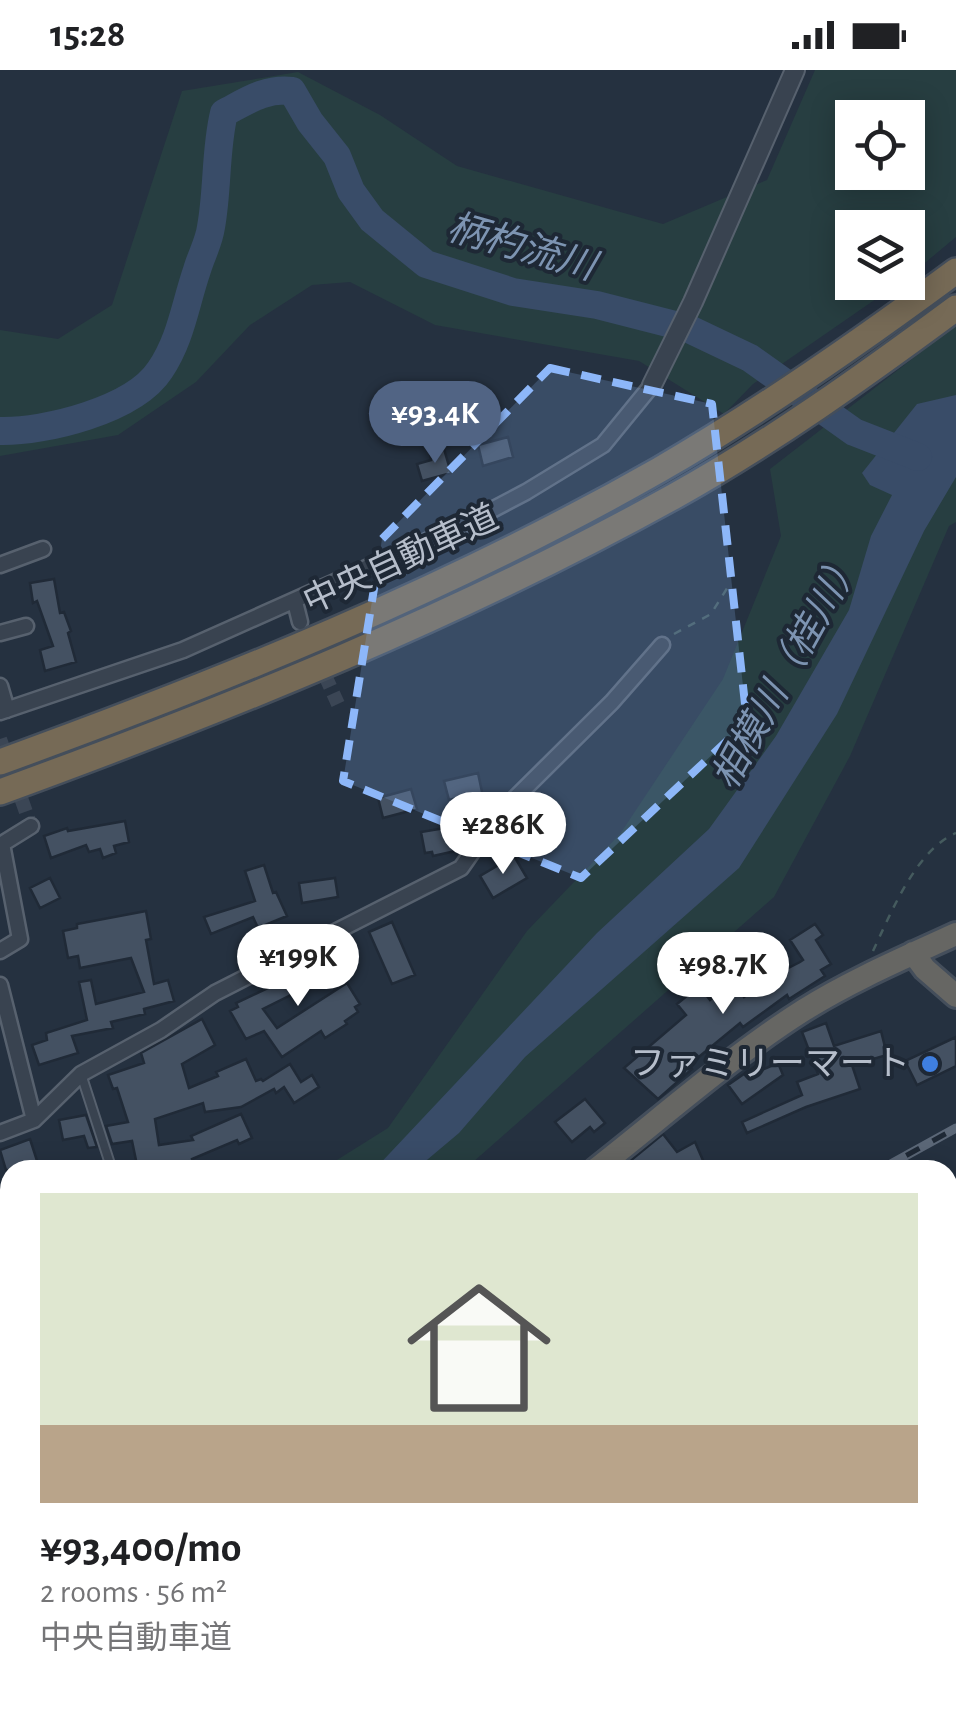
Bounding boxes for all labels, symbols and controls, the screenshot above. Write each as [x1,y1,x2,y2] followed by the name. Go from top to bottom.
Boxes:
[50,16,125,54] text: 15:28
[835,100,925,300] map controls
[835,100,925,190] button: locate
[443,207,604,288] water label: 柄杓流川
[835,210,925,300] button: layers
[354,381,516,466] pin: ¥93.4K
[391,397,479,429] text: ¥93.4K
[298,498,504,620] street label: 中央自動車道
[704,543,869,796] water label: 相模川（桂川）
[433,792,573,877] pin: ¥286K
[462,808,544,840] text: ¥286K
[228,924,368,1009] pin: ¥199K
[642,932,804,1017] pin: ¥98.7K
[259,940,337,972] text: ¥199K
[679,948,767,980] text: ¥98.7K
[630,1047,910,1082] place label: ファミリーマート
[919,1053,941,1075] marker: ファミリーマート
[389,1258,569,1438] icon: home
[40,1527,242,1569] text: ¥93,400/mo
[40,1576,227,1608] text: 2 rooms · 56 m²
[40,1622,232,1654] text: 中央自動車道

